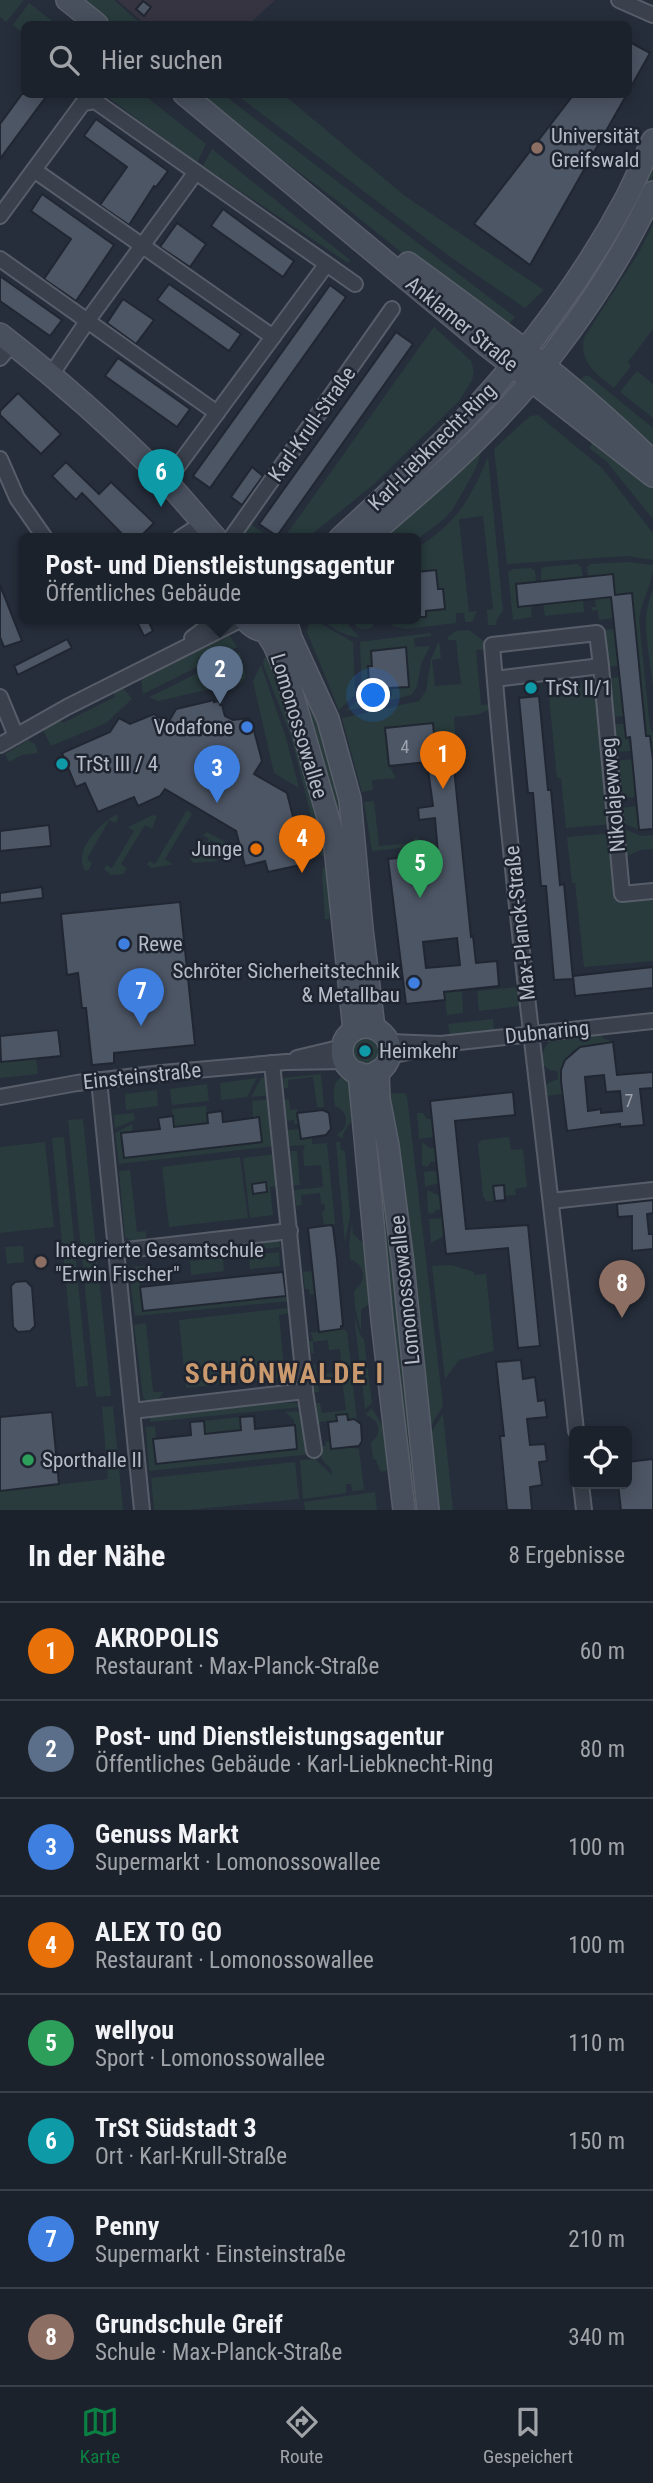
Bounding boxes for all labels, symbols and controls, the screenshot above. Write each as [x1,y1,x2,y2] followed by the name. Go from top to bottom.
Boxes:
[21,21,632,98] search box
[45,41,83,79] icon: search
[101,45,223,75] text: Hier suchen
[551,124,640,172] place label: Universität Greifswald
[529,140,545,156] marker: Universität Greifswald
[401,271,523,377] street label: Anklamer Straße
[264,362,361,486] street label: Karl-Krull-Straße
[363,378,501,516] street label: Karl-Liebknecht-Ring
[138,449,184,507] pin: 6
[19,533,421,624] popup
[45,550,395,580] text: Post- und Dienstleistungsagentur
[45,580,241,607] text: Öffentliches Gebäude
[197,646,243,704] pin: 2
[266,651,332,802] street label: Lomonossowallee
[545,676,612,700] place label: TrSt II/1
[356,678,390,712] your location
[523,680,539,696] marker: TrSt II/1
[153,715,233,739] place label: Vodafone
[239,719,255,735] marker: Vodafone
[420,731,466,789] pin: 1
[401,736,410,757] house number: 4
[596,737,630,853] street label: Nikolajewweg
[194,745,240,803] pin: 3
[76,752,158,776] place label: TrSt III / 4
[54,756,70,772] marker: TrSt III / 4
[279,815,325,873] pin: 4
[191,837,242,861] place label: Junge
[397,840,443,898] pin: 5
[248,841,264,857] marker: Junge
[500,844,540,1002] street label: Max-Planck-Straße
[138,932,183,956] place label: Rewe
[116,936,132,952] marker: Rewe
[173,959,401,1007] place label: Schröter Sicherheitstechnik & Metallbau
[118,968,164,1026] pin: 7
[406,975,422,991] marker: Schröter Sicherheitstechnik & Metallbau
[504,1016,590,1048] street label: Dubnaring
[379,1039,458,1063] place label: Heimkehr
[357,1043,373,1059] marker: Heimkehr
[82,1058,202,1094] street label: Einsteinstraße
[625,1090,634,1111] house number: 7
[385,1214,425,1366] street label: Lomonossowallee
[55,1238,264,1286] place label: Integrierte Gesamtschule "Erwin Fischer"
[33,1254,49,1270] marker: Integrierte Gesamtschule "Erwin Fischer"
[599,1260,645,1318] pin: 8
[185,1357,385,1390] district label: SCHÖNWALDE I
[569,1426,632,1489] map controls
[569,1426,632,1489] button: locate
[42,1448,142,1472] place label: Sporthalle II
[20,1452,36,1468] marker: Sporthalle II
[28,1538,165,1573] text: In der Nähe
[508,1542,625,1569] text: 8 Ergebnisse
[95,1623,219,1653] text: AKROPOLIS
[45,1638,57,1665] text: 1
[580,1638,625,1665] text: 60 m
[95,1653,379,1680] text: Restaurant · Max-Planck-Straße
[95,1721,444,1751] text: Post- und Dienstleistungsagentur
[45,1736,57,1763] text: 2
[580,1736,625,1763] text: 80 m
[95,1751,493,1778] text: Öffentliches Gebäude · Karl-Liebknecht-Ring
[95,1819,239,1849] text: Genuss Markt
[45,1834,57,1861] text: 3
[568,1834,625,1861] text: 100 m
[95,1849,381,1876] text: Supermarkt · Lomonossowallee
[95,1917,222,1947] text: ALEX TO GO
[45,1932,57,1959] text: 4
[568,1932,625,1959] text: 100 m
[95,1947,374,1974] text: Restaurant · Lomonossowallee
[95,2015,174,2045] text: wellyou
[45,2030,57,2057] text: 5
[568,2030,625,2057] text: 110 m
[95,2045,325,2072] text: Sport · Lomonossowallee
[95,2113,257,2143] text: TrSt Südstadt 3
[45,2128,57,2155] text: 6
[568,2128,625,2155] text: 150 m
[95,2143,287,2170] text: Ort · Karl-Krull-Straße
[95,2211,159,2241] text: Penny
[45,2226,57,2253] text: 7
[568,2226,625,2253] text: 210 m
[95,2241,346,2268] text: Supermarkt · Einsteinstraße
[95,2309,283,2339] text: Grundschule Greif
[45,2324,57,2351] text: 8
[568,2324,625,2351] text: 340 m
[95,2339,342,2366] text: Schule · Max-Planck-Straße
[80,2403,120,2468] tab: Karte
[280,2403,323,2468] tab: Route
[483,2403,573,2468] tab: Gespeichert

